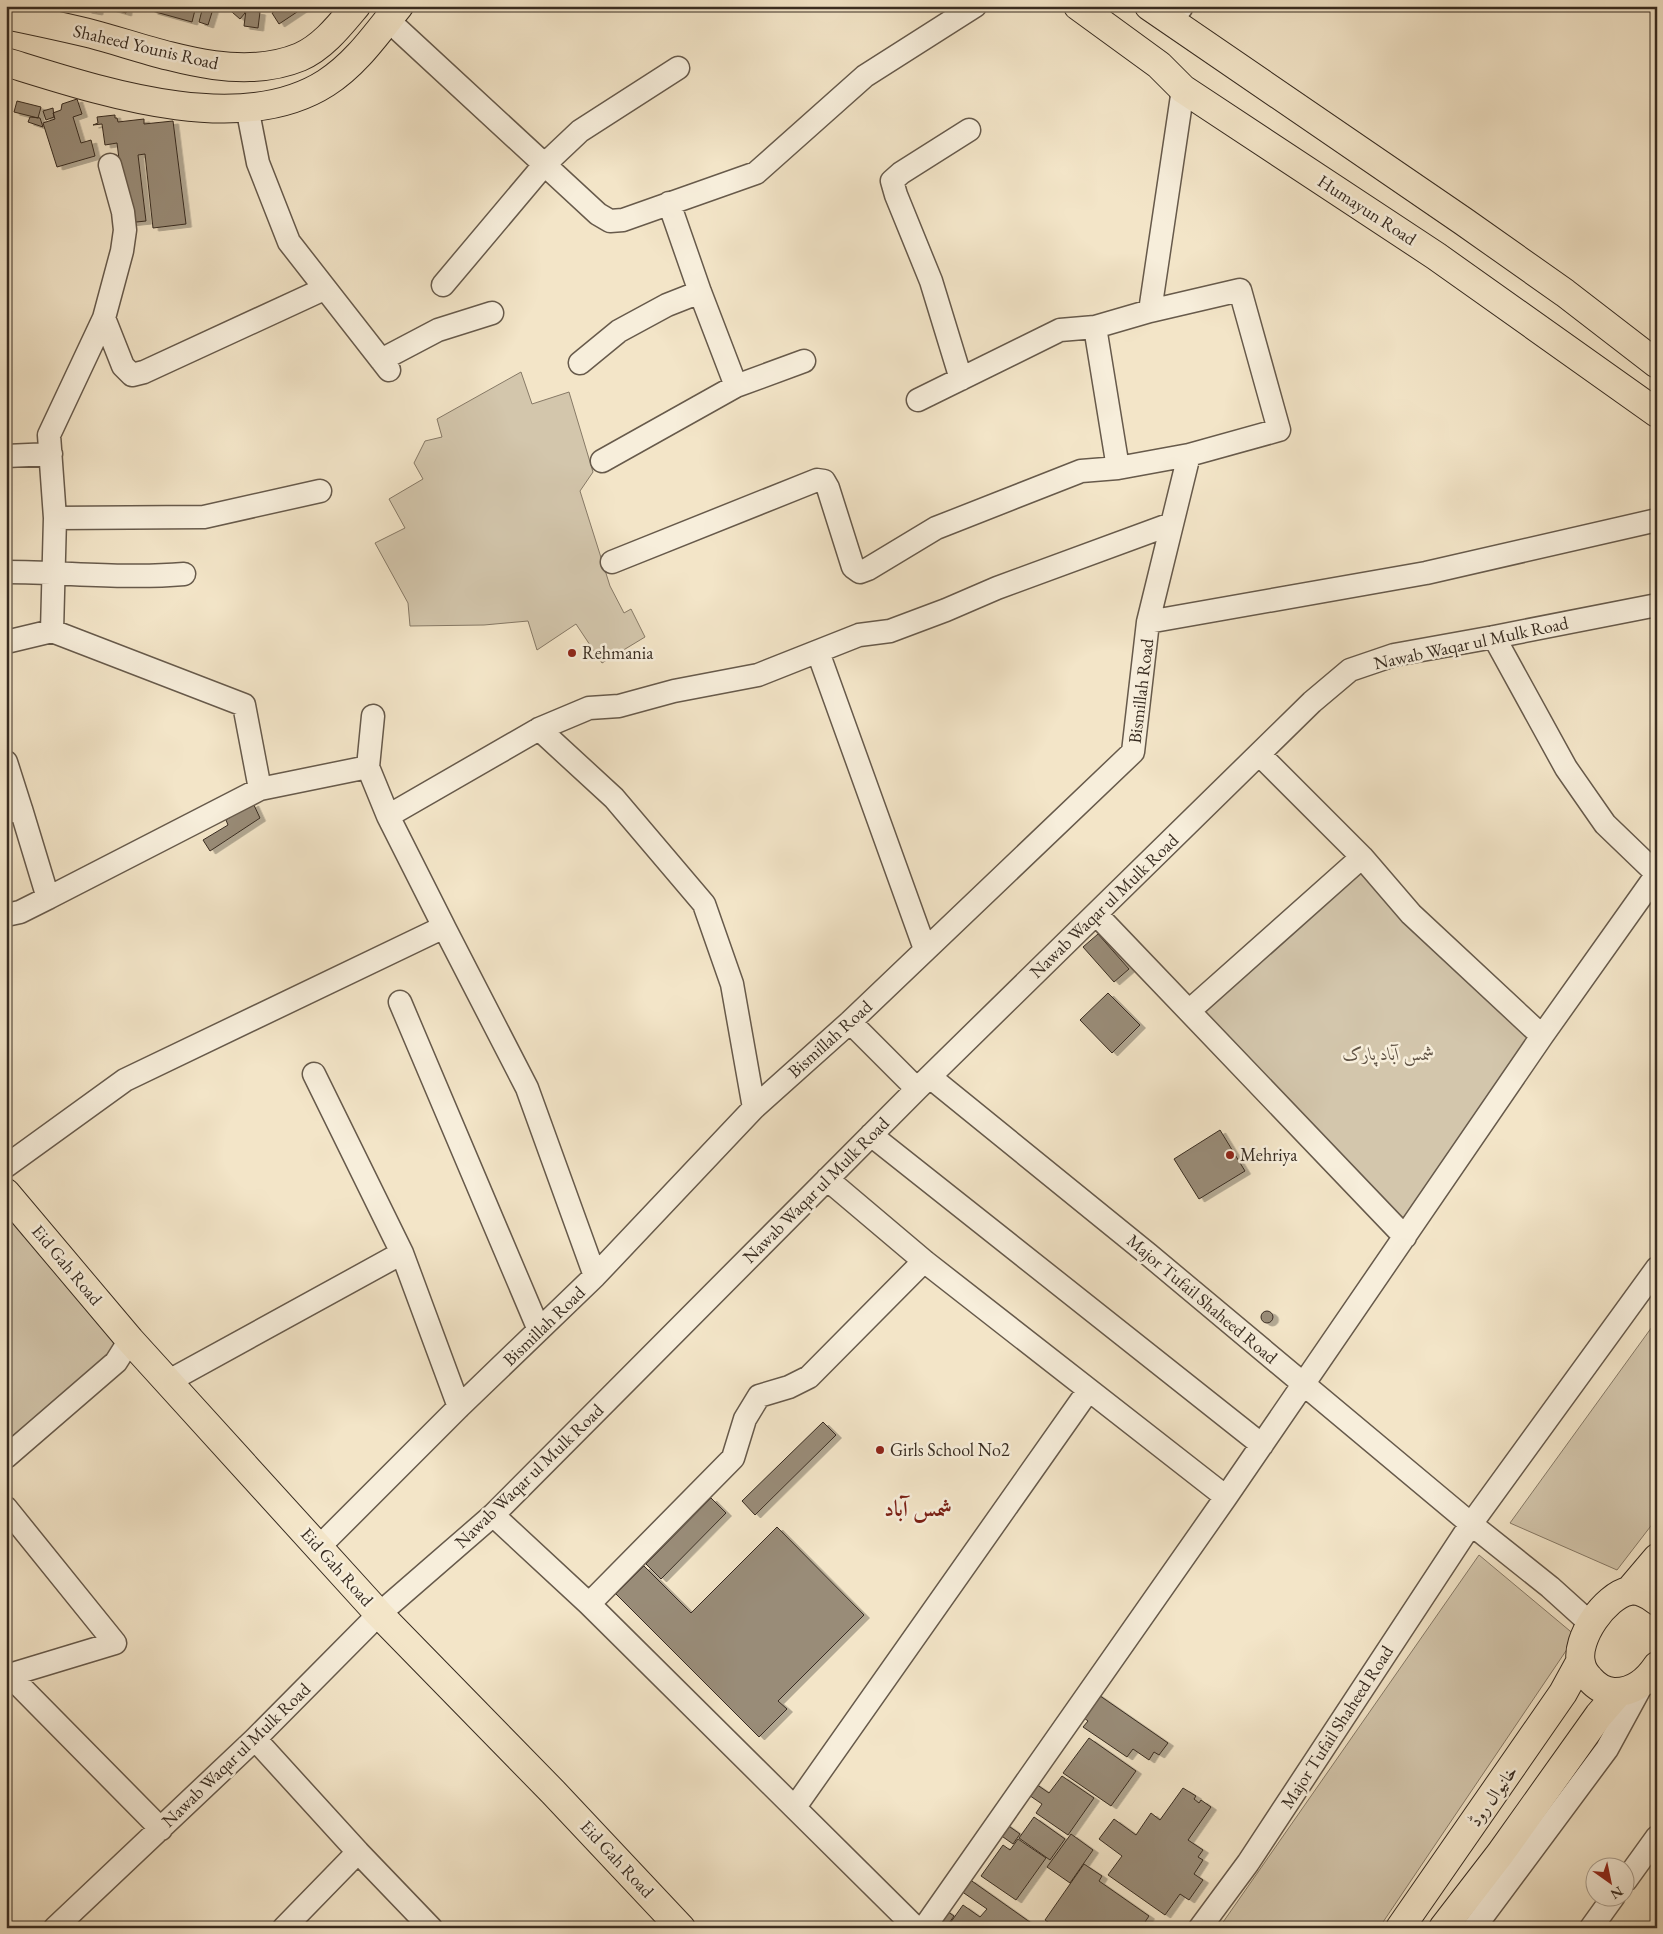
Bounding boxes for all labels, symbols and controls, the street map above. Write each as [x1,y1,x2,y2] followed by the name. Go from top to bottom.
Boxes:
[71,19,222,75] street label: Shaheed Younis Road
[1314,169,1422,251] street label: Humayun Road
[1372,610,1571,674] street label: Nawab Waqar ul Mulk Road
[1123,636,1158,745] street label: Bismillah Road
[582,641,654,664] place label: Rehmania
[566,647,578,659] marker: Rehmania
[1024,828,1184,983] street label: Nawab Waqar ul Mulk Road
[783,994,877,1082] street label: Bismillah Road
[1343,1042,1435,1067] park label: شمس آباد پارک
[737,1111,894,1268] street label: Nawab Waqar ul Mulk Road
[1240,1143,1298,1166] place label: Mehriya
[1224,1149,1236,1161] marker: Mehriya
[27,1220,108,1310] street label: Eid Gah Road
[1122,1229,1283,1369] street label: Major Tufail Shaheed Road
[498,1280,590,1371] street label: Bismillah Road
[449,1398,609,1553] street label: Nawab Waqar ul Mulk Road
[890,1438,1010,1461] place label: Girls School No2
[874,1444,886,1456] marker: Girls School No2
[884,1494,952,1523] district label: شمس آباد
[296,1523,379,1611] street label: Eid Gah Road
[1275,1640,1398,1813] street label: Major Tufail Shaheed Road
[156,1677,316,1832] street label: Nawab Waqar ul Mulk Road
[1463,1760,1522,1831] street label: خانیوال روڈ
[575,1815,660,1903] street label: Eid Gah Road
[1586,1856,1636,1906] north arrow
[1607,1882,1627,1904] text: N

